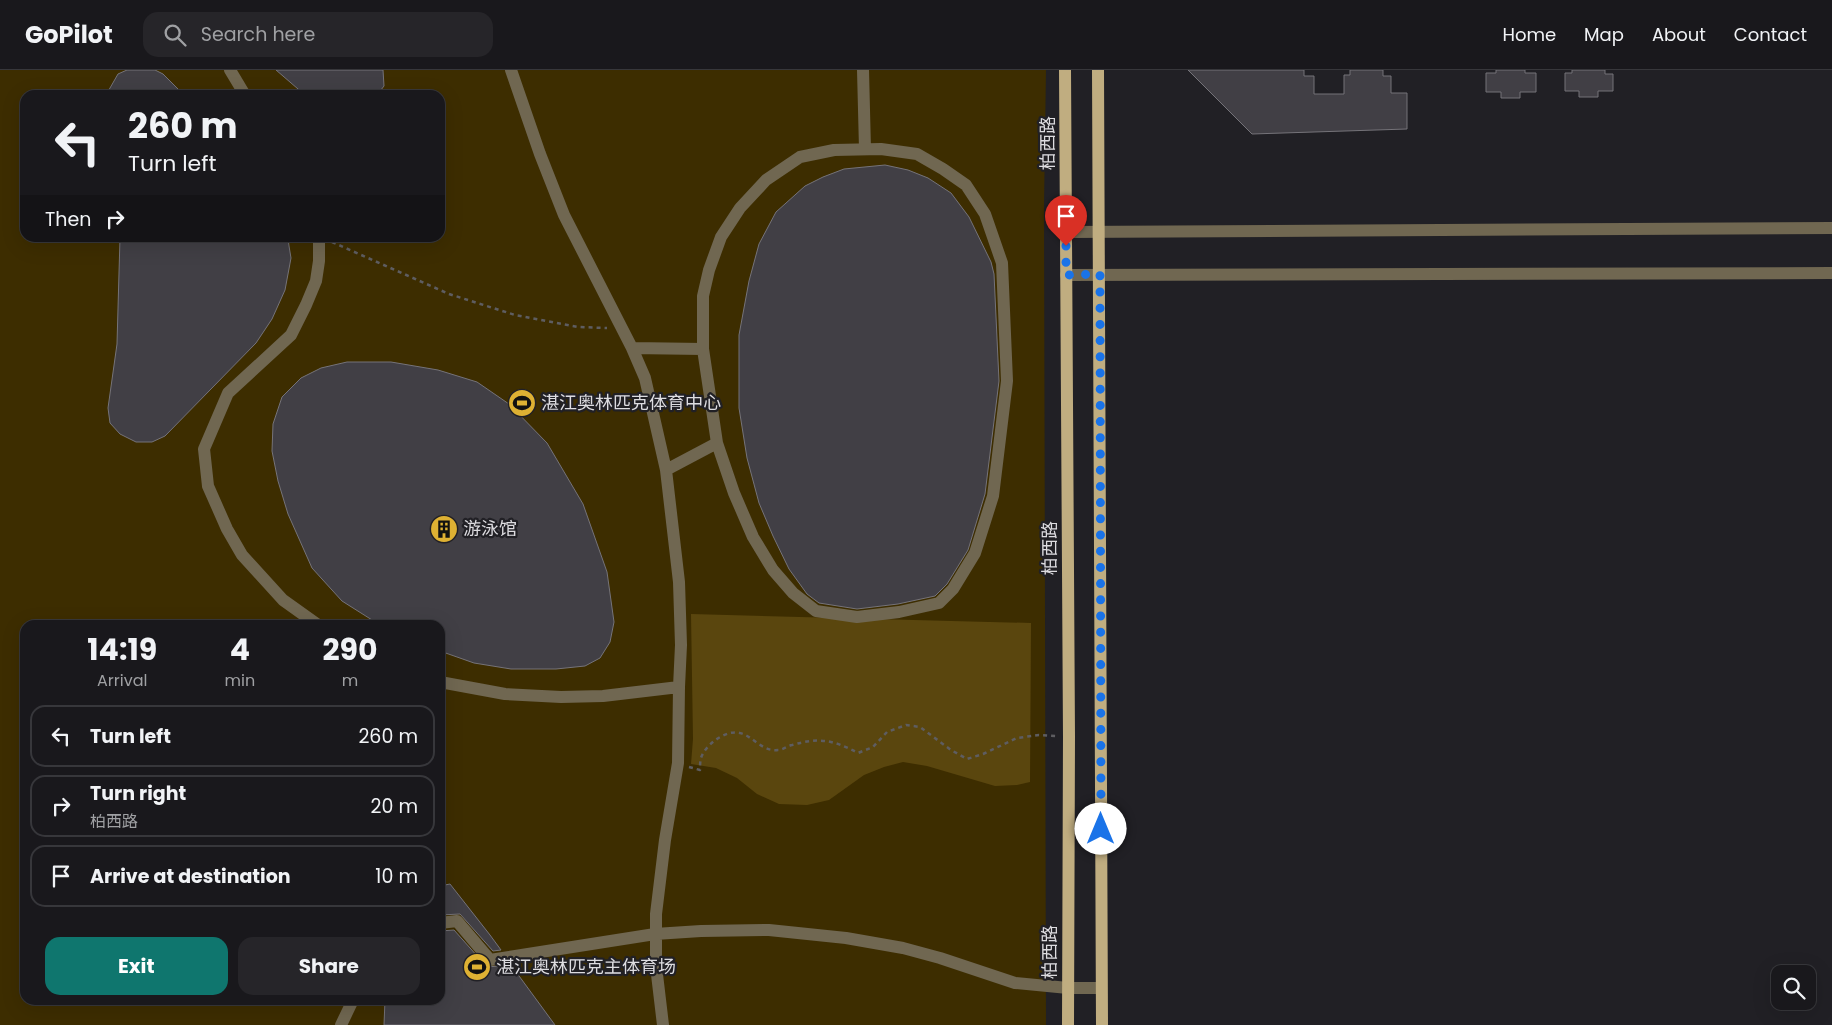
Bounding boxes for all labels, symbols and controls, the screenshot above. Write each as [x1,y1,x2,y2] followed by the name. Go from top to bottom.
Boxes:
[143,12,493,57] search box
[25,18,113,51] text: GoPilot
[161,21,189,49] icon: search
[201,21,315,48] text: Search here
[1502,22,1556,47] text: Home
[1584,22,1624,47] text: Map
[1652,22,1706,47] text: About
[1734,22,1807,47] text: Contact
[128,101,238,150] text: 260 m
[45,110,110,175] icon: left
[1035,116,1060,170] street label: 柏西路
[128,148,216,179] text: Turn left
[1045,195,1087,246] pin
[1052,202,1080,230] icon: arrive
[101,205,129,233] icon: right
[45,206,91,233] text: Then
[507,388,537,418] sports icon: 湛江奥林匹克体育中心
[541,390,721,415] place label: 湛江奥林匹克体育中心
[429,514,459,544] building icon: 游泳馆
[463,516,517,541] place label: 游泳馆
[1037,521,1062,575] street label: 柏西路
[87,628,157,671] text: 14:19
[230,628,250,671] text: 4
[322,628,378,671] text: 290
[97,669,147,692] text: Arrival
[225,669,255,692] text: min
[342,669,358,692] text: m
[47,722,75,750] icon: left
[90,723,171,750] text: Turn left
[358,723,418,750] text: 260 m
[90,780,186,807] text: Turn right
[47,792,75,820] icon: right
[370,793,418,820] text: 20 m
[1074,802,1126,854] position arrow
[90,810,138,833] text: 柏西路
[47,862,75,890] icon: arrive
[90,863,291,890] text: Arrive at destination
[375,863,418,890] text: 10 m
[1037,925,1062,979] street label: 柏西路
[45,937,228,995] button: Exit
[238,937,420,995] button: Share
[462,952,492,982] sports icon: 湛江奥林匹克主体育场
[496,954,676,979] place label: 湛江奥林匹克主体育场
[1771,965,1816,1010] map controls
[1771,965,1816,1010] button: search

